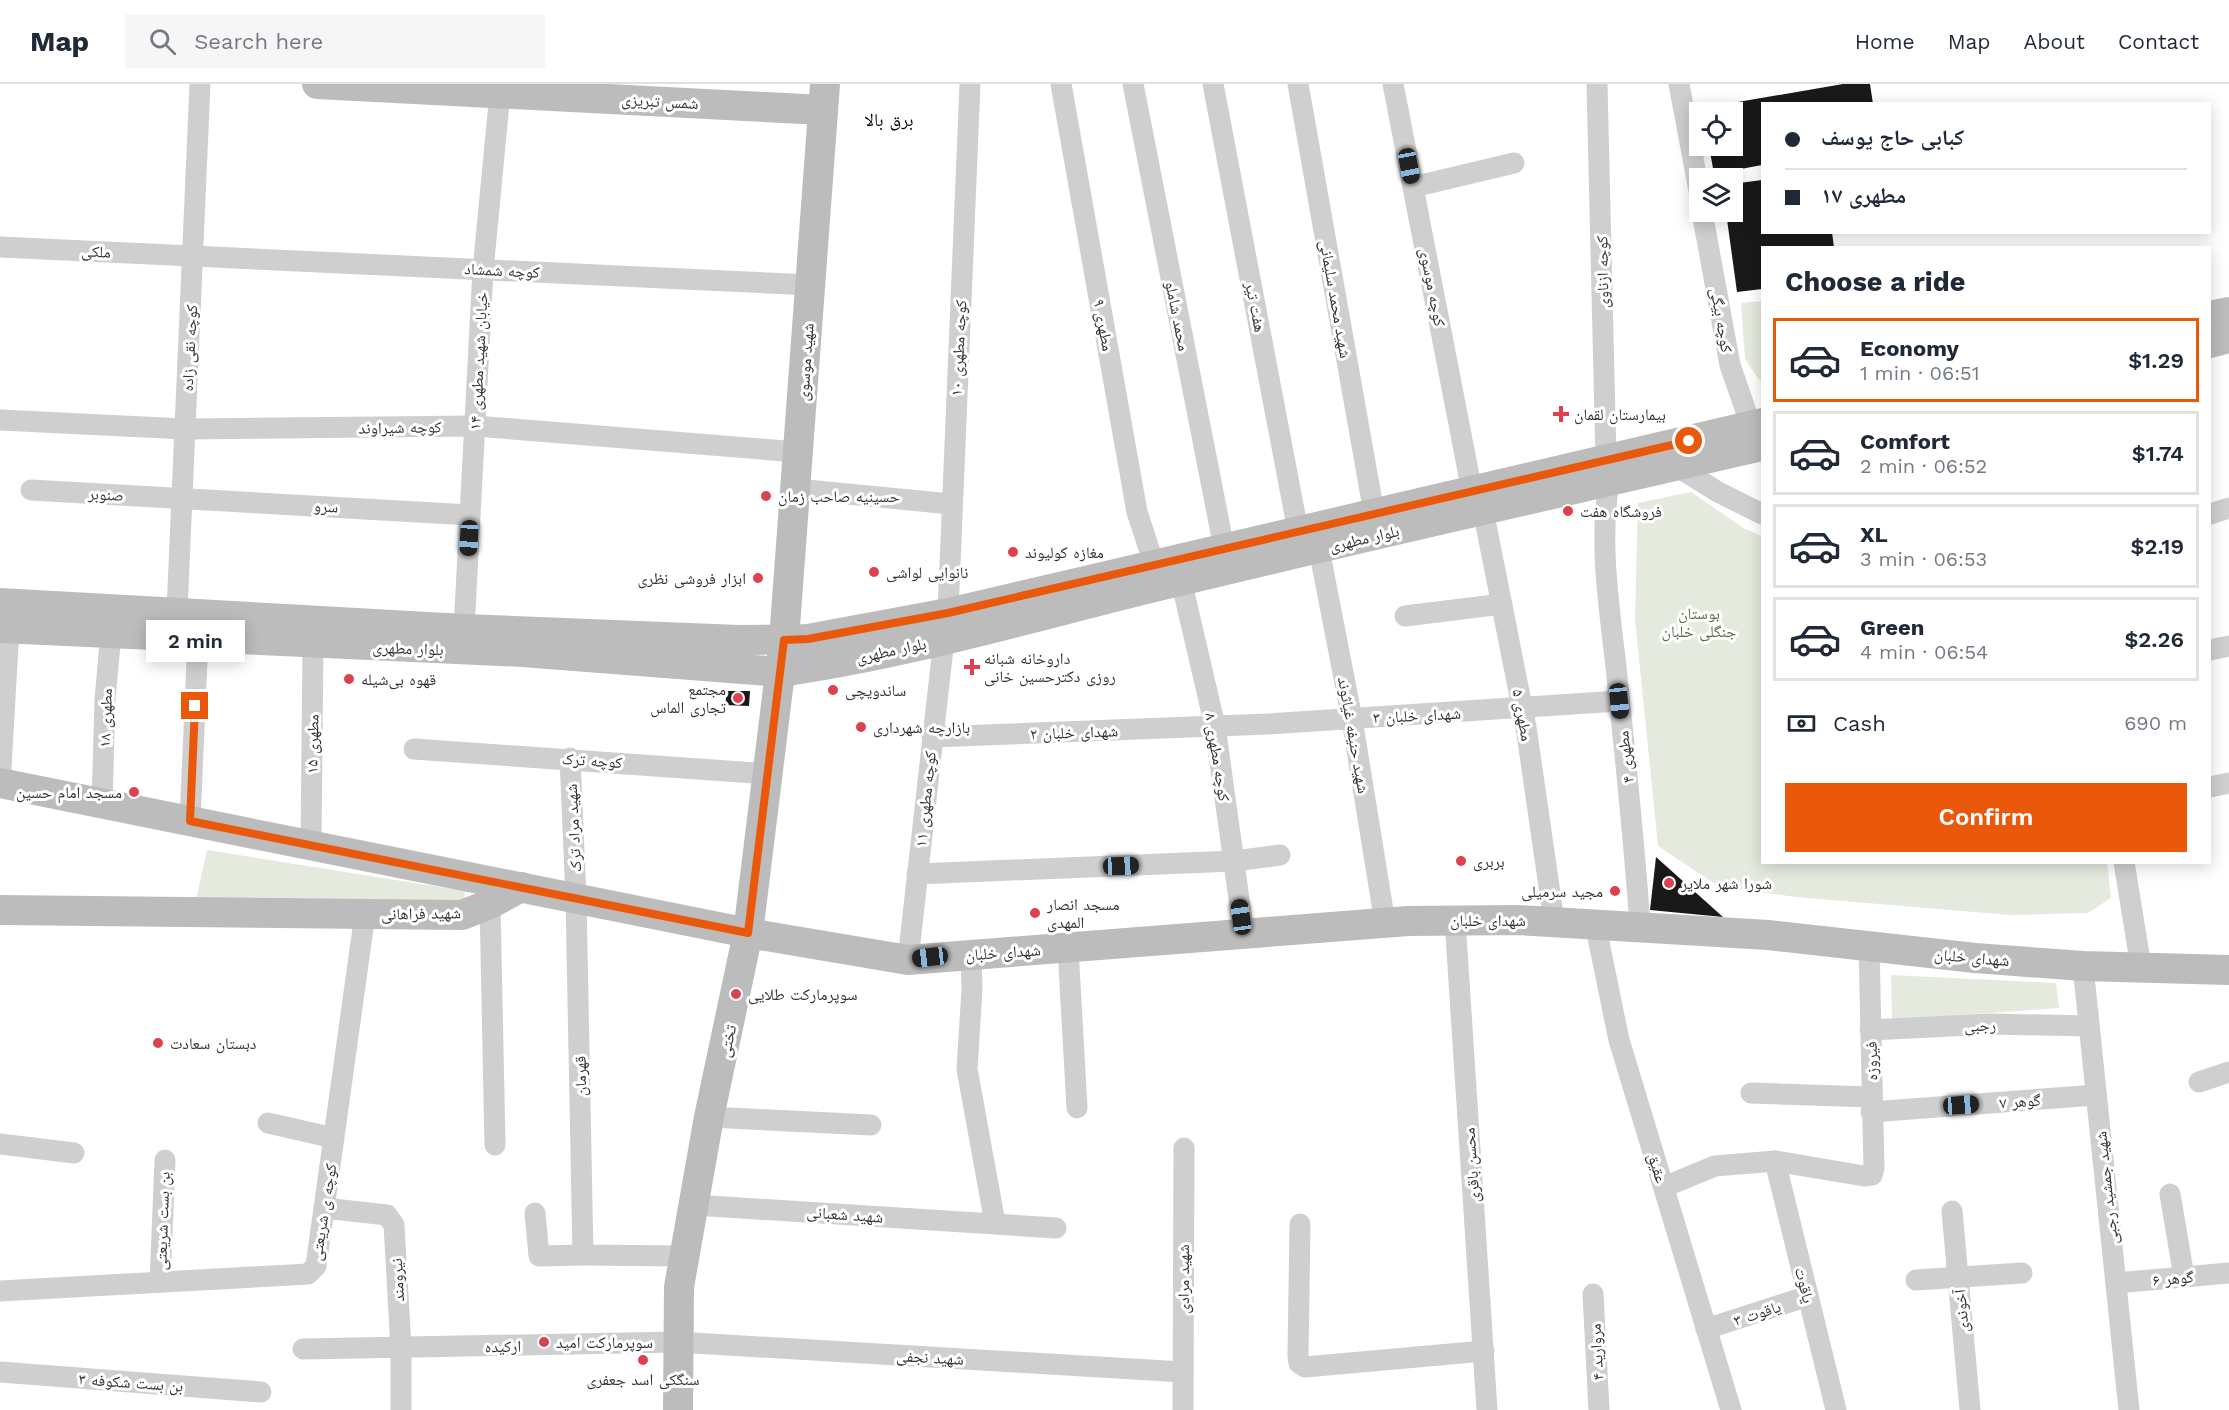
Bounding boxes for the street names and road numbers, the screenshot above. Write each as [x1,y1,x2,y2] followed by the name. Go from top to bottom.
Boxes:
[621,90,699,114] street label: شمس تبریزی
[1592,235,1614,309] street label: کوچه ازناوی
[1315,239,1355,360] street label: شهید محمد سلیمانی
[81,241,111,263] street label: ملکی
[1415,246,1450,329] street label: کوچه موسوی
[464,259,540,282] street label: کوچه شمشاد
[1161,279,1194,353] street label: محمد شاملو
[1241,279,1270,334] street label: هفت تیر
[1705,286,1737,355] street label: کوچه بیگی
[465,291,493,431] street label: خیابان شهید مطهری ۱۴
[1089,298,1117,353] street label: مطهری ۹
[946,299,972,397] street label: کوچه مطهری ۱۰
[178,304,202,392] street label: کوچه نقی زاده
[793,322,819,402] street label: شهید موسوی
[358,417,442,438] street label: کوچه شیراوند
[87,484,124,505] street label: صنوبر
[313,496,339,517] street label: سرو
[1327,521,1401,557] street label: بلوار مطهری
[854,634,928,668] street label: بلوار مطهری
[372,638,444,660] street label: بلوار مطهری
[1334,675,1373,795] street label: شهید حنیفه غیاثوند
[95,688,117,748] street label: مطهری ۱۸
[1508,688,1536,743] street label: مطهری ۵
[1372,704,1462,728] street label: شهدای خلبان ۳
[1200,711,1234,803] street label: کوچه مطهری ۸
[302,714,324,774] street label: مطهری ۱۵
[1030,721,1118,745] street label: شهدای خلبان ۲
[1613,730,1639,784] street label: مطهری ۴
[561,749,623,772] street label: کوچه ترک
[911,750,941,848] street label: کوچه مطهری ۱۱
[562,783,585,873] street label: شهید مراد ترک
[381,903,461,925] street label: شهید فراهانی
[1450,911,1526,931] street label: شهدای خلبان
[965,940,1041,966] street label: شهدای خلبان
[1933,945,2010,971] street label: شهدای خلبان
[1964,1015,1996,1037] street label: رجبی
[715,1023,741,1059] street label: تختی
[1862,1041,1881,1081] street label: فیروزه
[571,1056,591,1096] street label: قهرمان
[1999,1091,2042,1112] street label: گوهر ۷
[1459,1127,1485,1203] street label: محسن باقری
[2091,1130,2123,1245] street label: شهید جمشید رجبی
[1643,1151,1671,1186] street label: عقیق
[306,1162,342,1262] street label: کوچه ی شریعتی
[151,1171,175,1271] street label: بن بست شریعتی
[806,1202,884,1228] street label: شهید شعبانی
[1174,1244,1194,1314] street label: شهید مرادی
[387,1258,408,1302] street label: نیرومند
[1791,1265,1818,1305] street label: یاقوت
[2152,1267,2195,1290] street label: گوهر ۶
[1950,1288,1974,1333] street label: آخوندی
[1731,1297,1783,1330] street label: یاقوت ۳
[1586,1323,1607,1381] street label: مروارید ۴
[485,1337,521,1356] street label: ارکیده
[896,1346,964,1370] street label: شهید نجفی
[78,1369,184,1397] street label: بن بست شکوفه ۳

